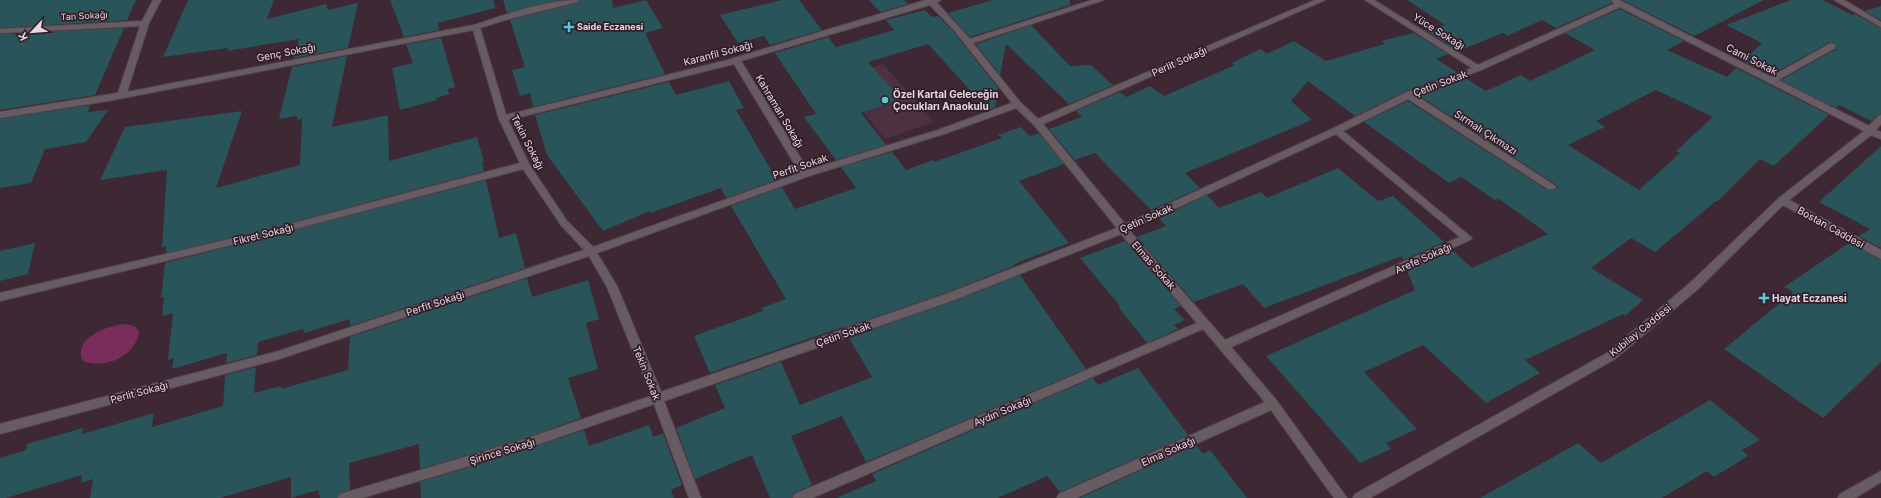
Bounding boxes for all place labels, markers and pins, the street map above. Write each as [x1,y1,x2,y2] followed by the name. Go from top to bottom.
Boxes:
[577,21,643,32] place label: Saide Eczanesi
[564,22,574,32] marker: Saide Eczanesi
[893,88,998,112] place label: Özel Kartal Geleceğin Çocukları Anaokulu
[880,95,890,105] marker: Özel Kartal Geleceğin Çocukları Anaokulu
[1772,292,1847,305] place label: Hayat Eczanesi
[1759,293,1769,303] marker: Hayat Eczanesi

